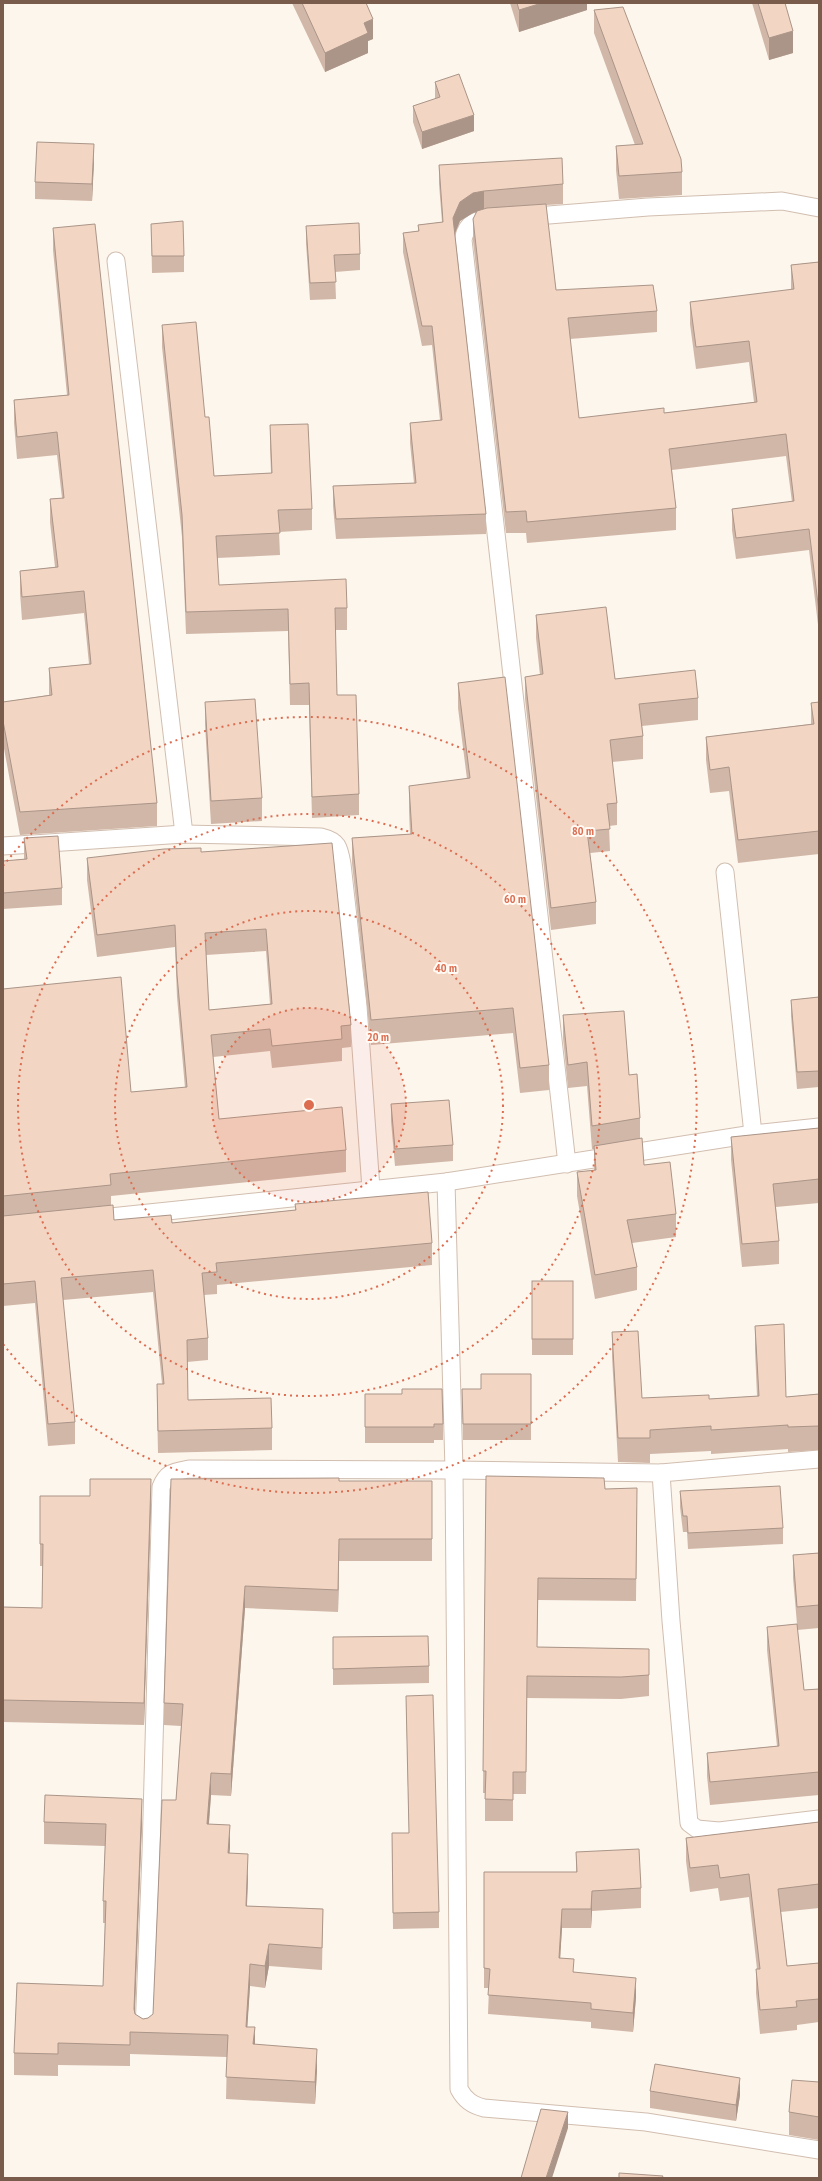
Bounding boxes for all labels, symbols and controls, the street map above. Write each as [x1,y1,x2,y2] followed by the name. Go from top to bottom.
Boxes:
[572,823,594,838] text: 80 m
[504,891,526,906] text: 60 m
[435,960,457,975] text: 40 m
[367,1029,389,1044] text: 20 m
[302,1098,316,1112] centre of rings

